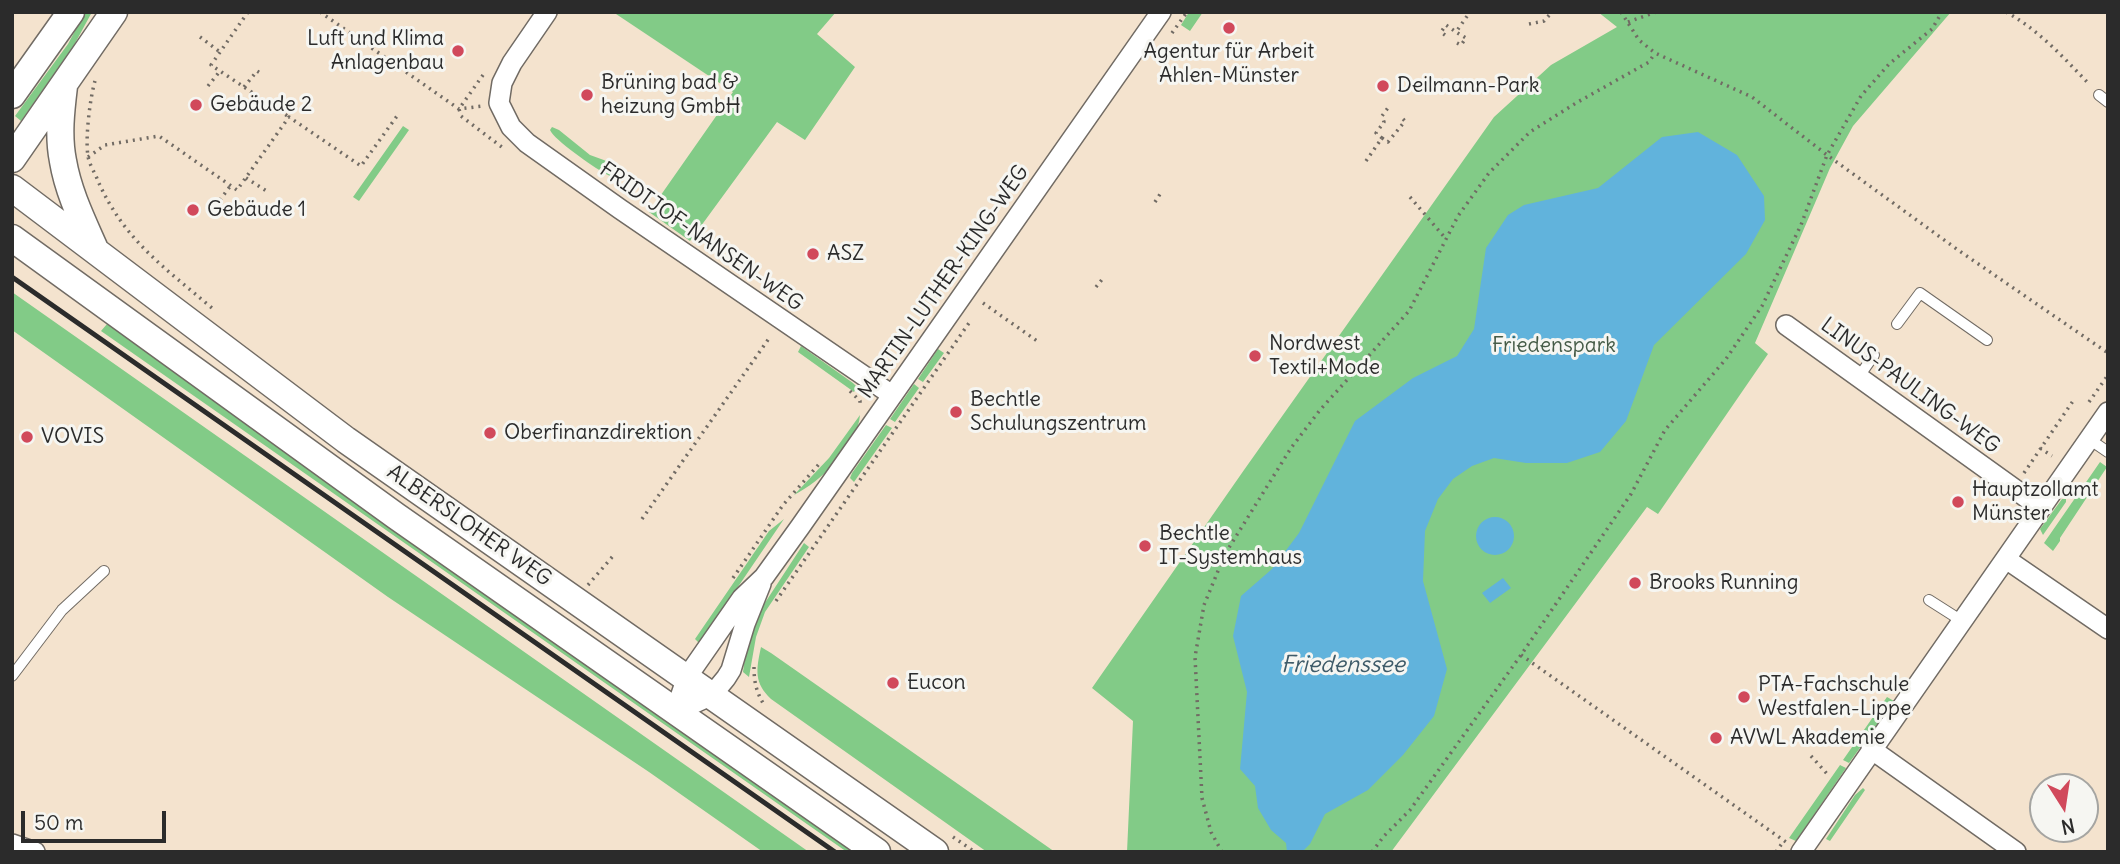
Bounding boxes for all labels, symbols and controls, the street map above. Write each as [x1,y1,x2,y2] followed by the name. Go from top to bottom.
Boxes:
[1221,20,1237,36] marker: Agentur für Arbeit Ahlen-Münster
[307,26,444,76] place label: Luft und Klima Anlagenbau
[1144,39,1314,89] place label: Agentur für Arbeit Ahlen-Münster
[450,43,466,59] marker: Luft und Klima Anlagenbau
[601,70,741,120] place label: Brüning bad & heizung GmbH
[1397,73,1540,99] place label: Deilmann-Park
[1375,78,1391,94] marker: Deilmann-Park
[579,87,595,103] marker: Brüning bad & heizung GmbH
[210,92,312,118] place label: Gebäude 2
[188,97,204,113] marker: Gebäude 2
[595,157,807,317] street label: FRIDTJOF-NANSEN-WEG
[854,160,1034,404] street label: MARTIN-LUTHER-KING-WEG
[207,197,306,223] place label: Gebäude 1
[185,202,201,218] marker: Gebäude 1
[827,241,864,267] place label: ASZ
[805,246,821,262] marker: ASZ
[1816,313,2004,459] street label: LINUS-PAULING-WEG
[1269,331,1380,381] place label: Nordwest Textil+Mode
[1492,333,1616,359] park label: Friedenspark
[1247,348,1263,364] marker: Nordwest Textil+Mode
[970,387,1146,437] place label: Bechtle Schulungszentrum
[948,404,964,420] marker: Bechtle Schulungszentrum
[504,420,692,446] place label: Oberfinanzdirektion
[41,424,104,450] place label: VOVIS
[482,425,498,441] marker: Oberfinanzdirektion
[19,429,35,445] marker: VOVIS
[382,460,556,592] street label: ALBERSLOHER WEG
[1972,477,2099,527] place label: Hauptzollamt Münster
[1950,494,1966,510] marker: Hauptzollamt Münster
[1159,521,1302,571] place label: Bechtle IT-Systemhaus
[1137,538,1153,554] marker: Bechtle IT-Systemhaus
[1649,570,1798,596] place label: Brooks Running
[1627,575,1643,591] marker: Brooks Running
[1281,651,1405,679] water label: Friedenssee
[907,670,966,696] place label: Eucon
[1758,672,1911,722] place label: PTA-Fachschule Westfalen-Lippe
[885,675,901,691] marker: Eucon
[1736,689,1752,705] marker: PTA-Fachschule Westfalen-Lippe
[1730,725,1885,751] place label: AVWL Akademie
[1708,730,1724,746] marker: AVWL Akademie
[2029,773,2099,843] north arrow
[24,798,170,842] scale bar
[34,809,83,836] text: 50 m
[2059,813,2077,840] text: N

